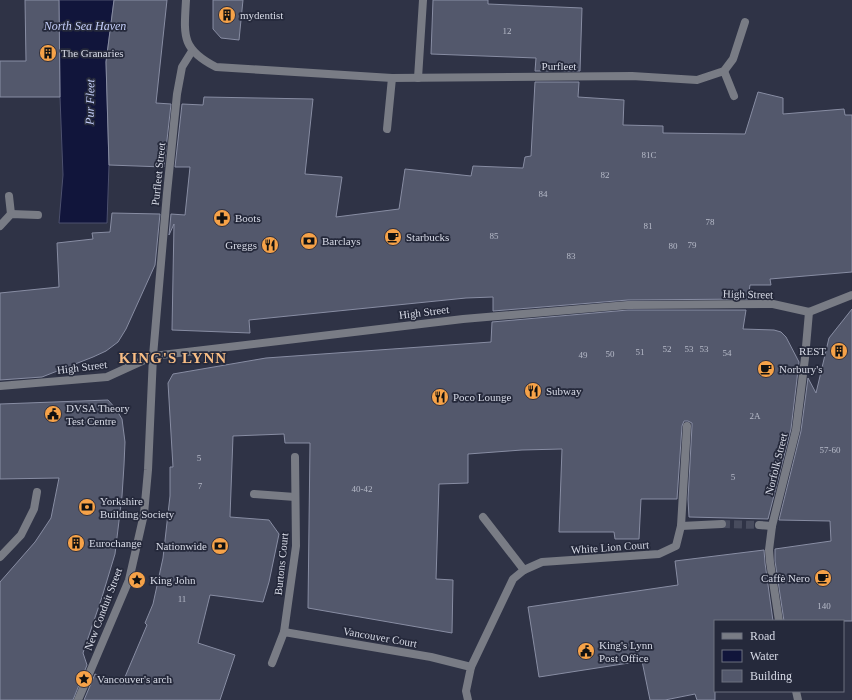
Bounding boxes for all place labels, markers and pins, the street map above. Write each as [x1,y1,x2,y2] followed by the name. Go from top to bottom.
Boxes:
[217,5,237,25] building icon: mydentist
[240,9,283,21] place label: mydentist
[38,43,58,63] building icon: The Granaries
[61,47,124,59] place label: The Granaries
[212,208,232,228] pharmacy icon: Boots
[235,212,261,224] place label: Boots
[383,227,403,247] cafe icon: Starbucks
[299,231,319,251] bank icon: Barclays
[406,231,449,243] place label: Starbucks
[260,235,280,255] restaurant icon: Greggs
[322,235,360,247] place label: Barclays
[225,239,257,251] place label: Greggs
[829,341,849,361] building icon: REST
[799,345,826,357] place label: REST
[756,359,776,379] cafe icon: Norbury's
[779,363,823,375] place label: Norbury's
[523,381,543,401] restaurant icon: Subway
[546,385,582,397] place label: Subway
[430,387,450,407] restaurant icon: Poco Lounge
[453,391,511,403] place label: Poco Lounge
[66,402,130,427] place label: DVSA Theory Test Centre
[43,404,63,424] public building icon: DVSA Theory Test Centre
[100,495,175,520] place label: Yorkshire Building Society
[77,497,97,517] bank icon: Yorkshire Building Society
[66,533,86,553] building icon: Eurochange
[210,536,230,556] bank icon: Nationwide
[89,537,142,549] place label: Eurochange
[156,540,207,552] place label: Nationwide
[813,568,833,588] cafe icon: Caffè Nero
[127,570,147,590] place icon: King John
[761,572,810,584] place label: Caffè Nero
[150,574,196,586] place label: King John
[599,639,653,664] place label: King's Lynn Post Office
[576,641,596,661] public building icon: King's Lynn Post Office
[74,669,94,689] place icon: Vancouver's arch
[97,673,172,685] place label: Vancouver's arch

